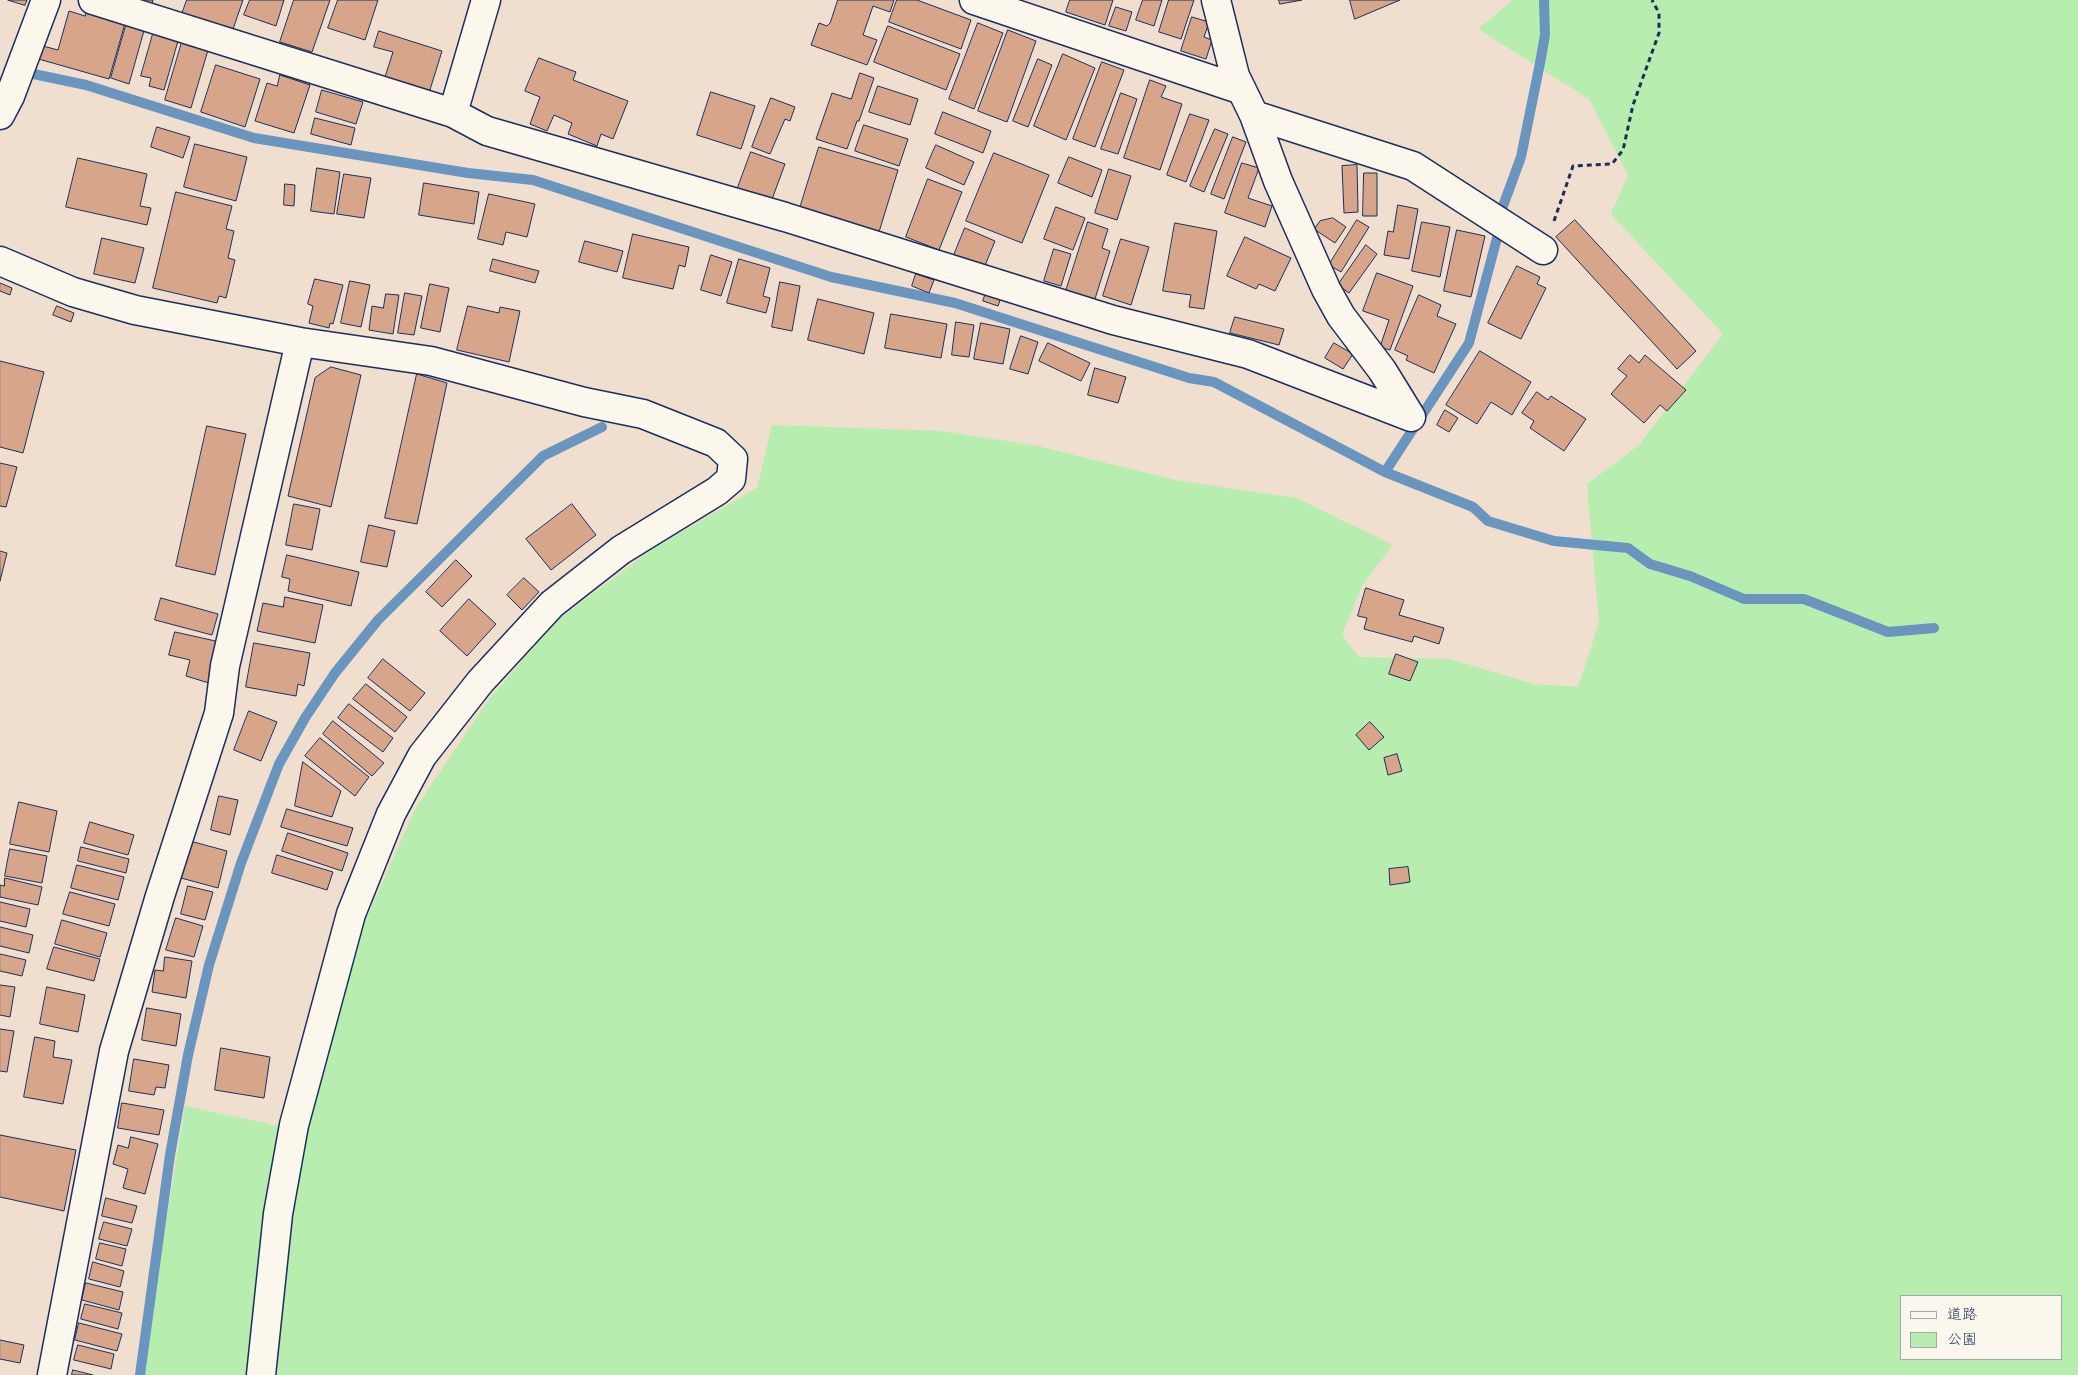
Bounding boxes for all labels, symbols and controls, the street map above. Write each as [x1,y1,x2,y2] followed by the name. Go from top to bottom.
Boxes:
[1900,1295,2063,1360] legend
[1947,1305,1977,1327] text: 道路
[1947,1330,1977,1352] text: 公園

